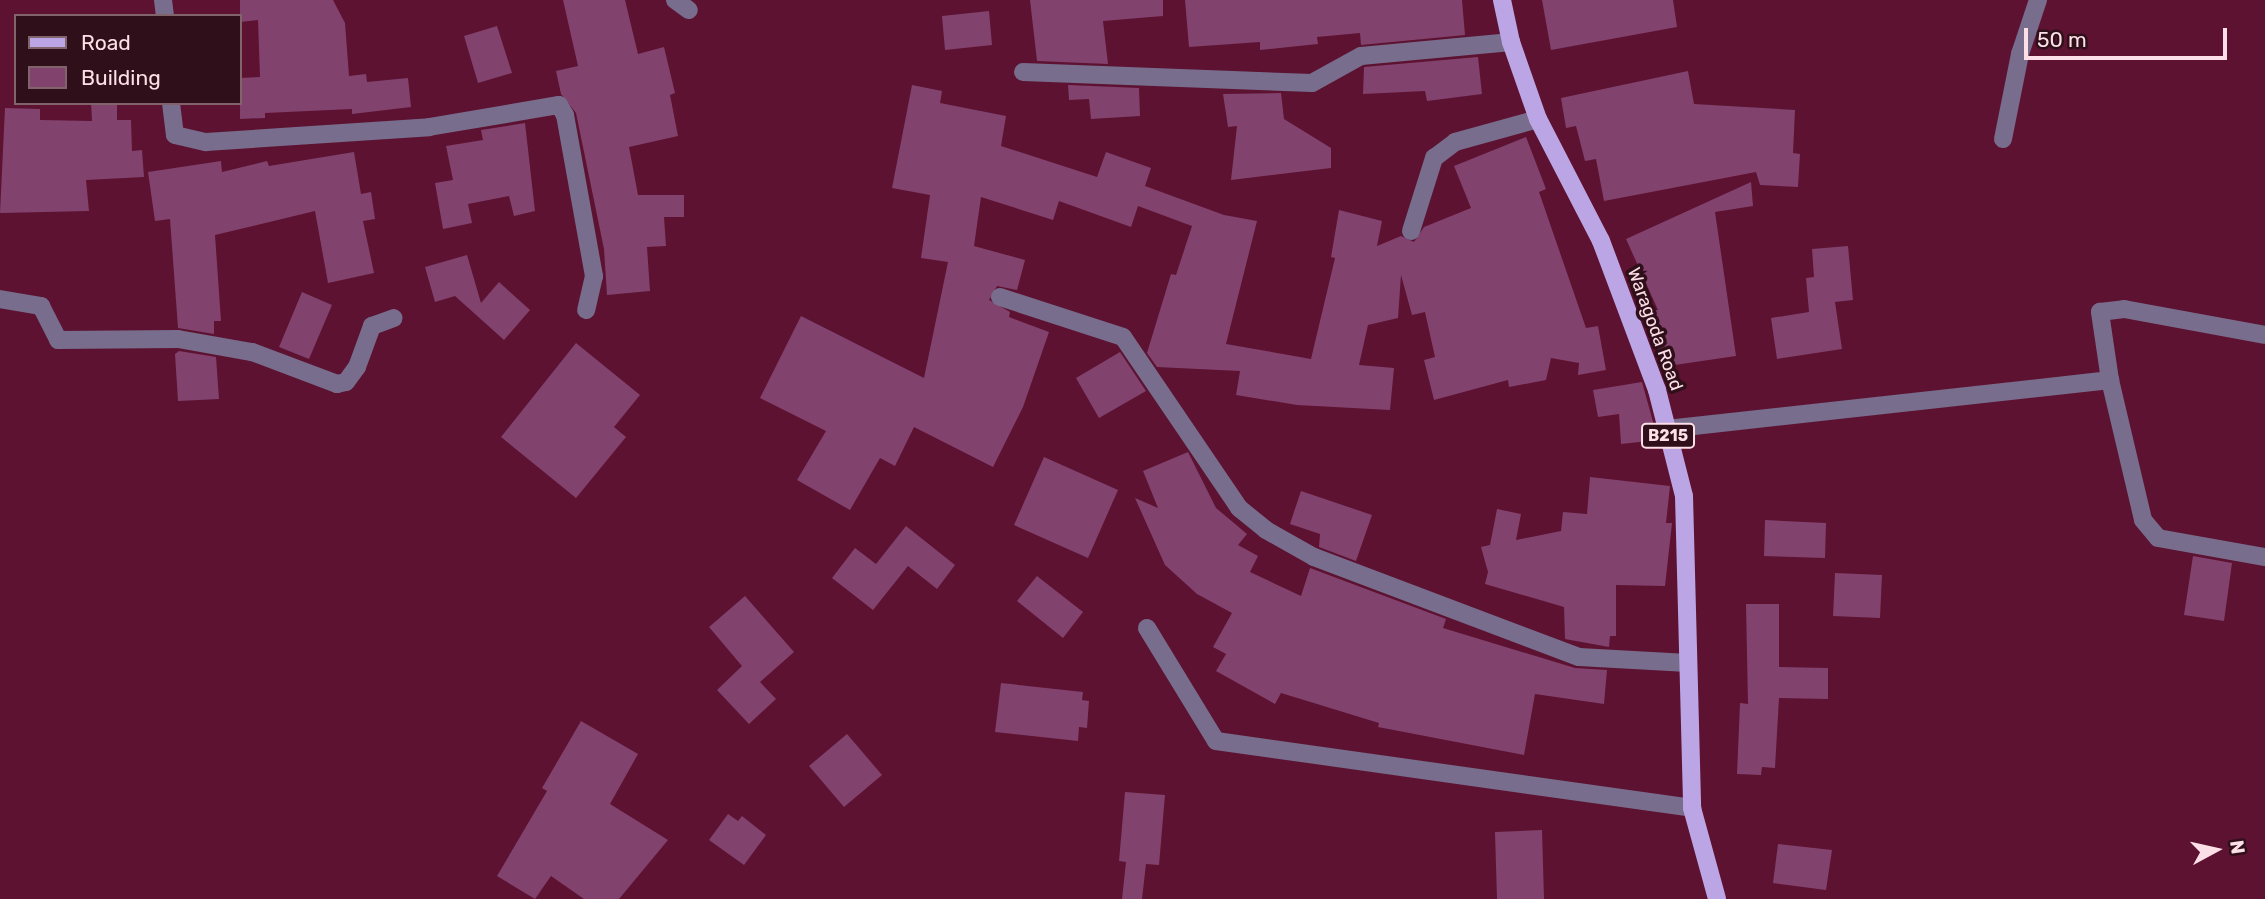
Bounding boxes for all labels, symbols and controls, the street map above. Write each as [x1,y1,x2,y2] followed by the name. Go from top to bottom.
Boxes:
[14,14,242,105] legend
[2027,14,2230,58] scale bar
[2037,27,2087,52] text: 50 m
[81,30,131,55] text: Road
[81,65,161,90] text: Building
[1623,265,1687,393] street label: Waragoda Road
[1640,424,1696,448] road number: B215
[2181,815,2251,885] north arrow
[2225,839,2250,855] text: N

